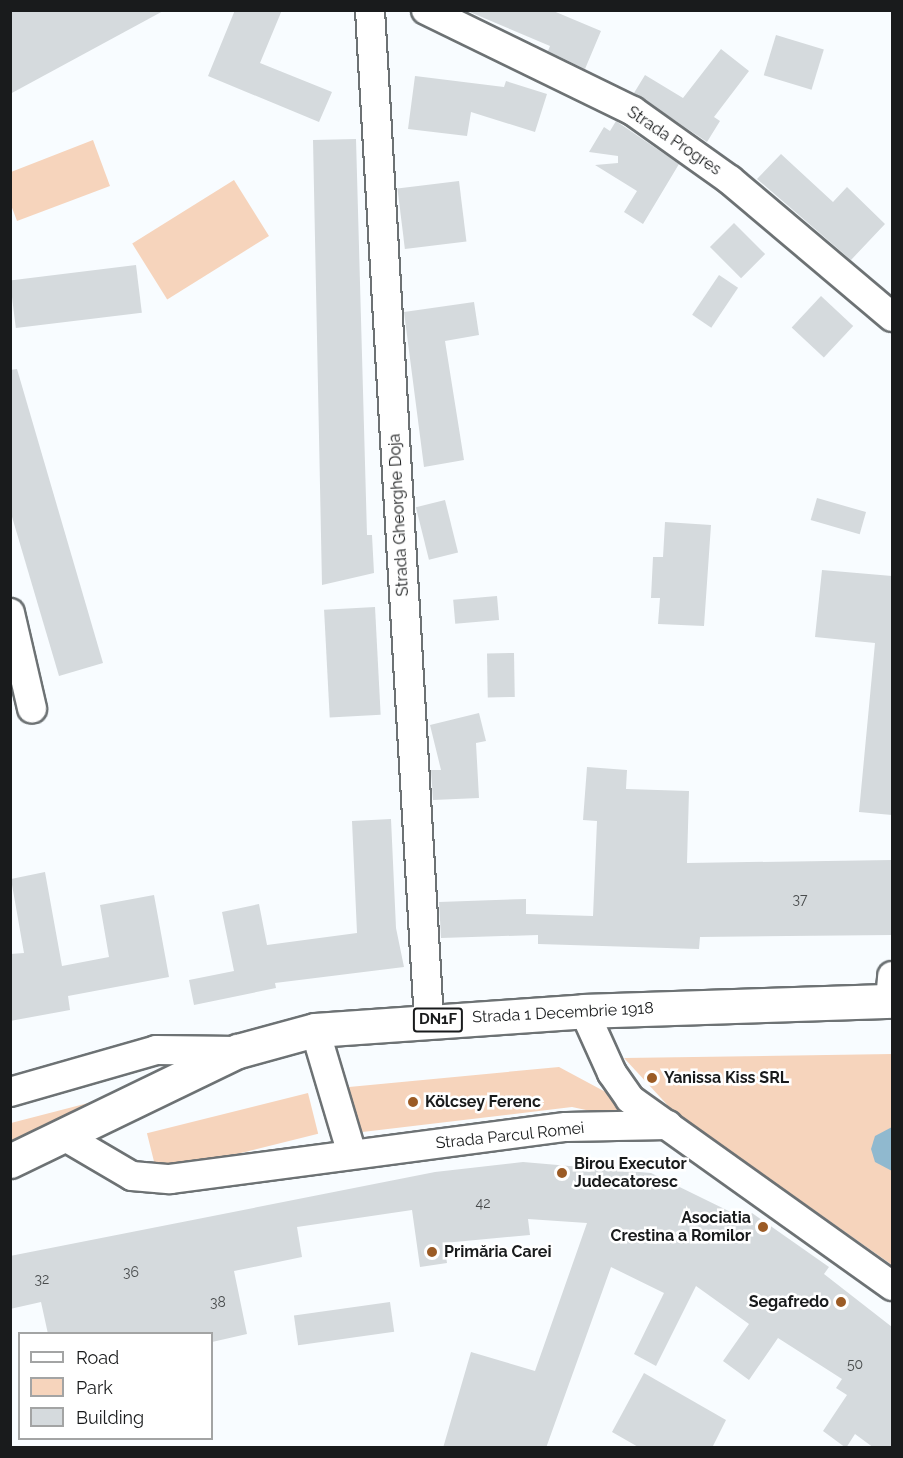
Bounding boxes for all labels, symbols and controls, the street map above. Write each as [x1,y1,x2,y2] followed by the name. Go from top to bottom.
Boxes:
[623,103,725,179] street label: Strada Progres
[385,433,413,597] street label: Strada Gheorghe Doja
[793,891,807,907] house number: 37
[472,999,654,1027] street label: Strada 1 Decembrie 1918
[412,1008,464,1032] road number: DN1F
[664,1068,789,1088] place label: Yanissa Kiss SRL
[645,1071,659,1085] marker: Yanissa Kiss SRL
[425,1092,541,1112] place label: Kölcsey Ferenc
[406,1095,420,1109] marker: Kölcsey Ferenc
[434,1119,586,1153] street label: Strada Parcul Romei
[574,1154,687,1192] place label: Birou Executor Judecatoresc
[555,1166,569,1180] marker: Birou Executor Judecatoresc
[476,1195,490,1211] house number: 42
[611,1208,751,1246] place label: Asociatia Crestina a Romilor
[756,1220,770,1234] marker: Asociatia Crestina a Romilor
[444,1242,552,1262] place label: Primăria Carei
[425,1245,439,1259] marker: Primăria Carei
[123,1264,139,1280] house number: 36
[35,1271,49,1287] house number: 32
[749,1292,829,1312] place label: Segafredo
[210,1294,226,1310] house number: 38
[834,1295,848,1309] marker: Segafredo
[18,1332,213,1440] legend
[76,1347,119,1368] text: Road
[847,1356,863,1372] house number: 50
[76,1377,113,1398] text: Park
[76,1407,144,1428] text: Building

